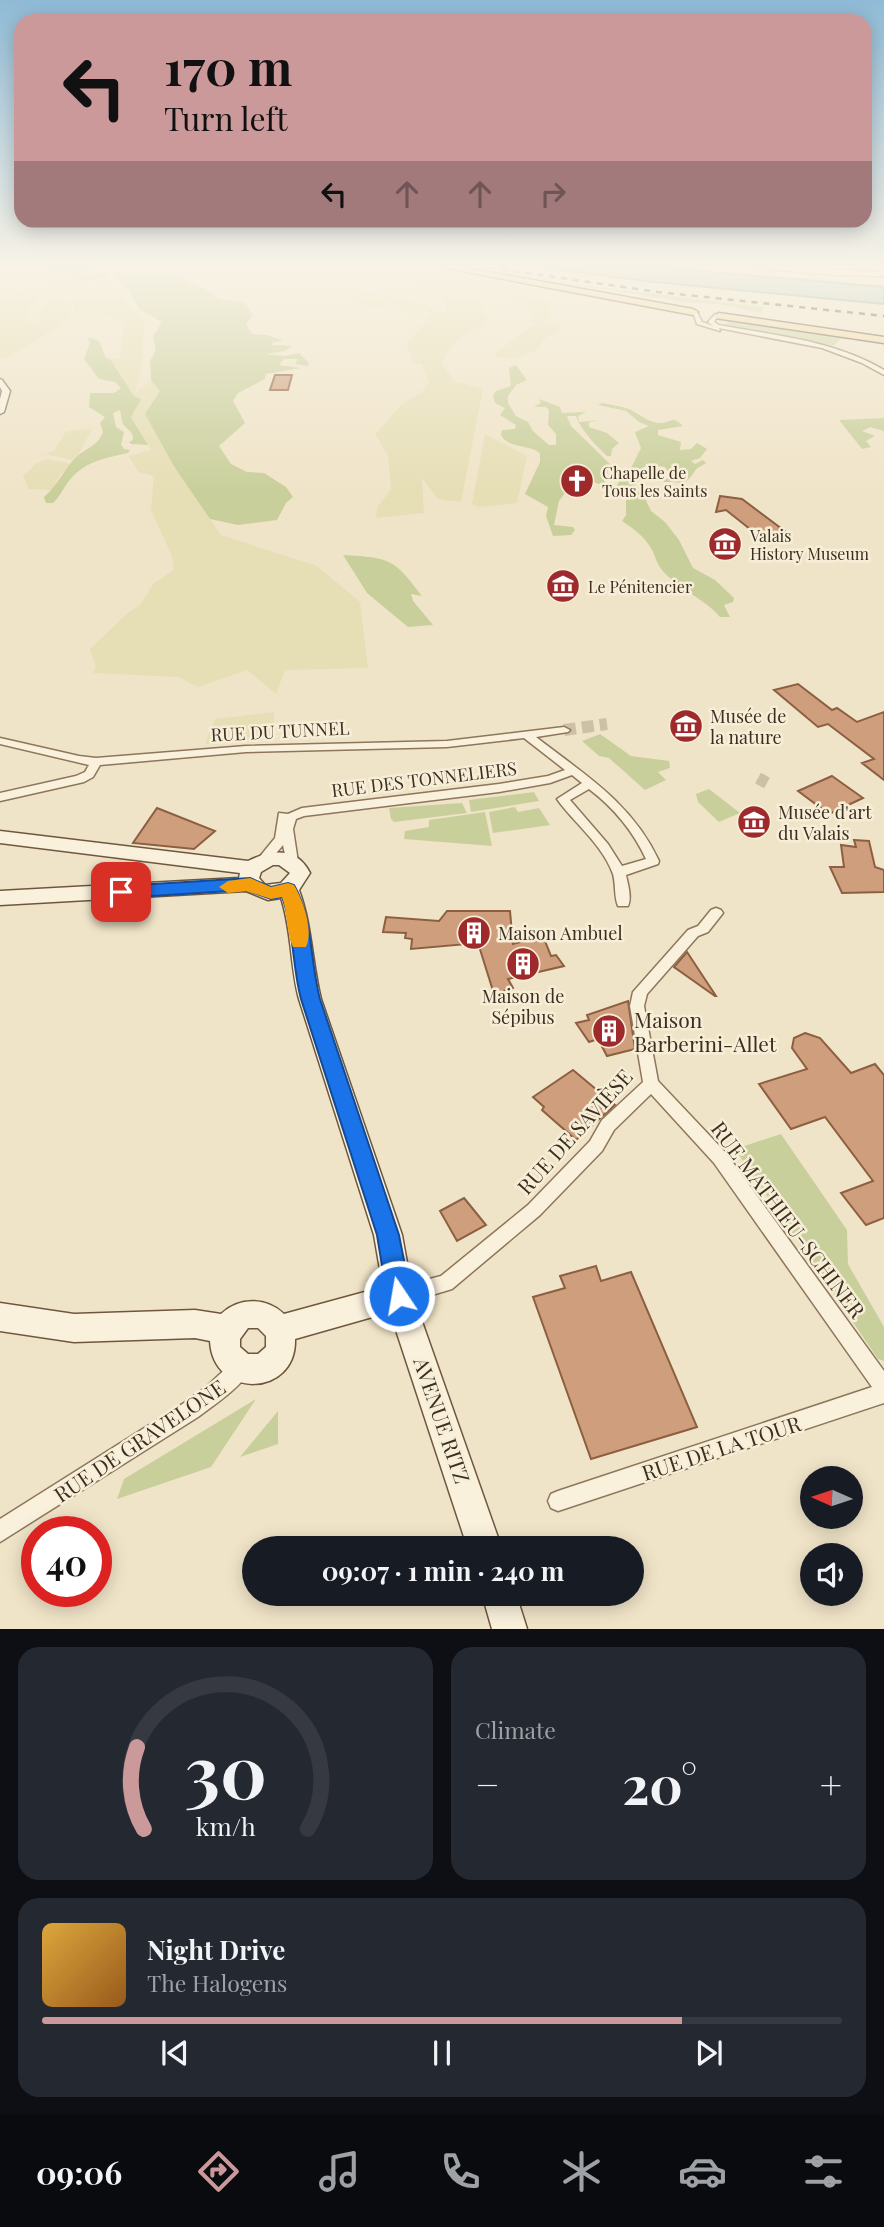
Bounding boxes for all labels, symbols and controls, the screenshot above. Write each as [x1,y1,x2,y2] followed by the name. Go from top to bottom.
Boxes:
[164,33,292,98] text: 170 m
[49,42,140,133] icon: left
[164,96,288,139] text: Turn left
[315,175,353,213] icon: left
[388,175,426,213] icon: ahead
[461,175,499,213] icon: ahead
[534,175,572,213] icon: right
[558,462,596,500] church icon: Chapelle de Tous les Saints
[602,462,707,501] place label: Chapelle de Tous les Saints
[706,525,744,563] museum icon: Valais History Museum
[749,525,869,564] place label: Valais History Museum
[544,567,582,605] museum icon: Le Pénitencier
[588,576,692,597] place label: Le Pénitencier
[710,704,786,749] place label: Musée de la nature
[667,707,705,745] museum icon: Musée de la nature
[210,715,350,747] street label: RUE DU TUNNEL
[330,756,518,802] street label: RUE DES TONNELIERS
[778,800,872,845] place label: Musée d'art du Valais
[735,803,773,841] museum icon: Musée d'art du Valais
[91,862,151,922] pin
[102,873,140,911] icon: arrive
[455,914,493,952] building icon: Maison Ambuel
[498,921,623,945] place label: Maison Ambuel
[504,945,542,983] building icon: Maison de Sépibus
[482,984,564,1029] place label: Maison de Sépibus
[634,1005,777,1057] place label: Maison Barberini-Allet
[590,1012,628,1050] building icon: Maison Barberini-Allet
[510,1062,638,1200] street label: RUE DE SAVIÈSE
[706,1115,873,1323] street label: RUE MATHIEU-SCHINER
[362,1259,436,1333] position arrow
[408,1352,478,1487] street label: AVENUE RITZ
[48,1372,230,1508] street label: RUE DE GRAVELONE
[638,1408,804,1486] street label: RUE DE LA TOUR
[800,1466,863,1530] north arrow
[800,1466,863,1606] map controls
[21,1516,112,1607] speed limit sign: 40
[800,1543,863,1606] button: sound
[322,1553,564,1588] text: 09:07 · 1 min · 240 m
[475,1714,556,1745] text: Climate
[184,1721,267,1818] text: 30
[622,1749,697,1818] text: 20°
[475,1758,500,1809] text: −
[820,1758,842,1809] text: +
[196,1809,256,1842] text: km/h
[147,1932,285,1967] text: Night Drive
[147,1967,287,1998] text: The Halogens
[156,2034,194,2072] icon: previous
[423,2034,461,2072] icon: pause
[690,2034,728,2072] icon: next
[194,2147,243,2196] icon: directions
[315,2147,364,2196] icon: music
[436,2147,485,2196] icon: phone
[557,2147,606,2196] icon: climate
[678,2147,727,2196] icon: car
[799,2147,848,2196] icon: filters
[36,2150,122,2193] text: 09:06

